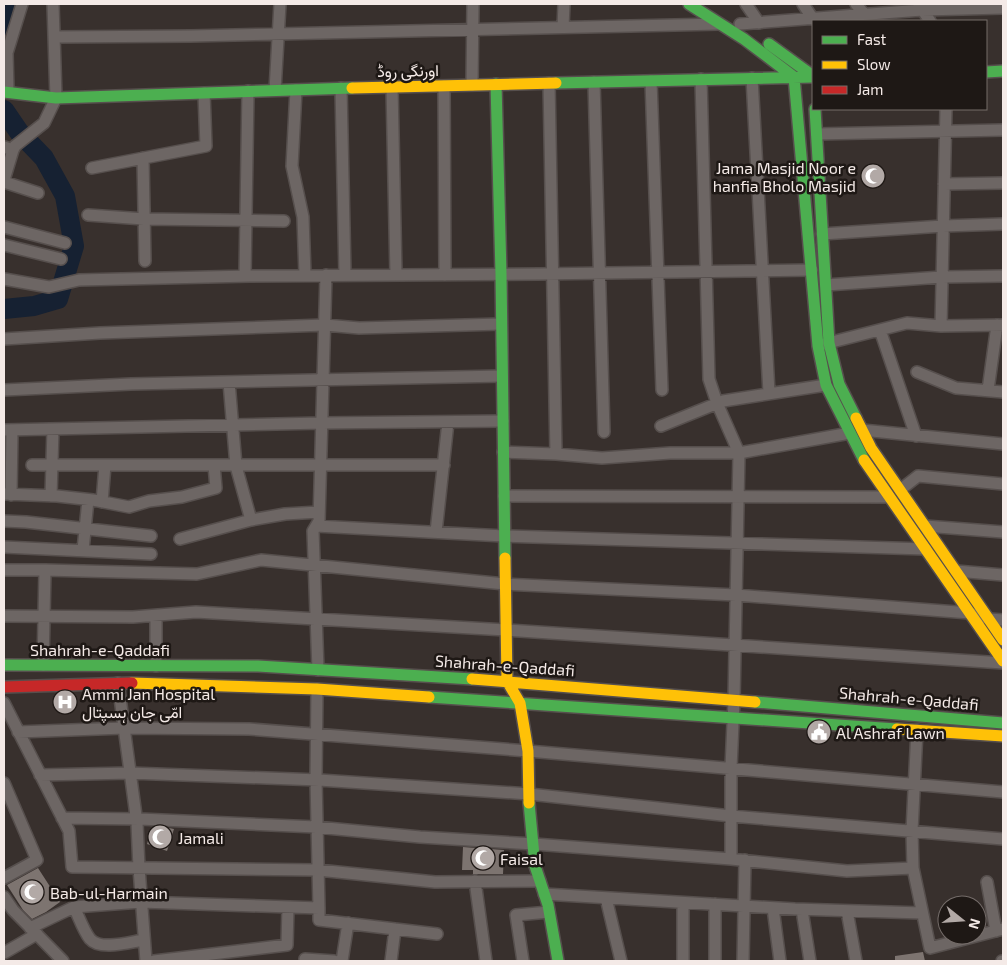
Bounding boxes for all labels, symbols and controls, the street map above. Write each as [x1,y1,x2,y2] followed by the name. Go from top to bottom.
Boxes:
[812,20,987,110] legend
[857,30,887,48] text: Fast
[857,55,891,73] text: Slow
[377,60,439,82] street label: اورنگی روڈ
[857,80,883,98] text: Jam
[713,158,856,196] place label: Jama Masjid Noor e hanfia Bholo Masjid
[860,163,886,189] mosque icon: Jama Masjid Noor e hanfia Bholo Masjid
[30,640,170,660] street label: Shahrah-e-Qaddafi
[434,651,576,680] street label: Shahrah-e-Qaddafi
[838,682,980,715] street label: Shahrah-e-Qaddafi
[82,684,215,724] place label: Ammi Jan Hospital امّی جان ہسپتال
[52,689,78,715] hospital icon: Ammi Jan Hospital امّی جان ہسپتال
[806,719,832,745] public building icon: Al Ashraf Lawn
[836,723,945,742] place label: Al Ashraf Lawn
[147,824,173,850] mosque icon: Jamali
[178,828,224,847] place label: Jamali
[470,845,496,871] mosque icon: Faisal
[500,849,543,868] place label: Faisal
[19,879,45,905] mosque icon: Bab-ul-Harmain
[50,883,168,902] place label: Bab-ul-Harmain
[937,895,987,945] north arrow
[965,917,985,931] text: N

